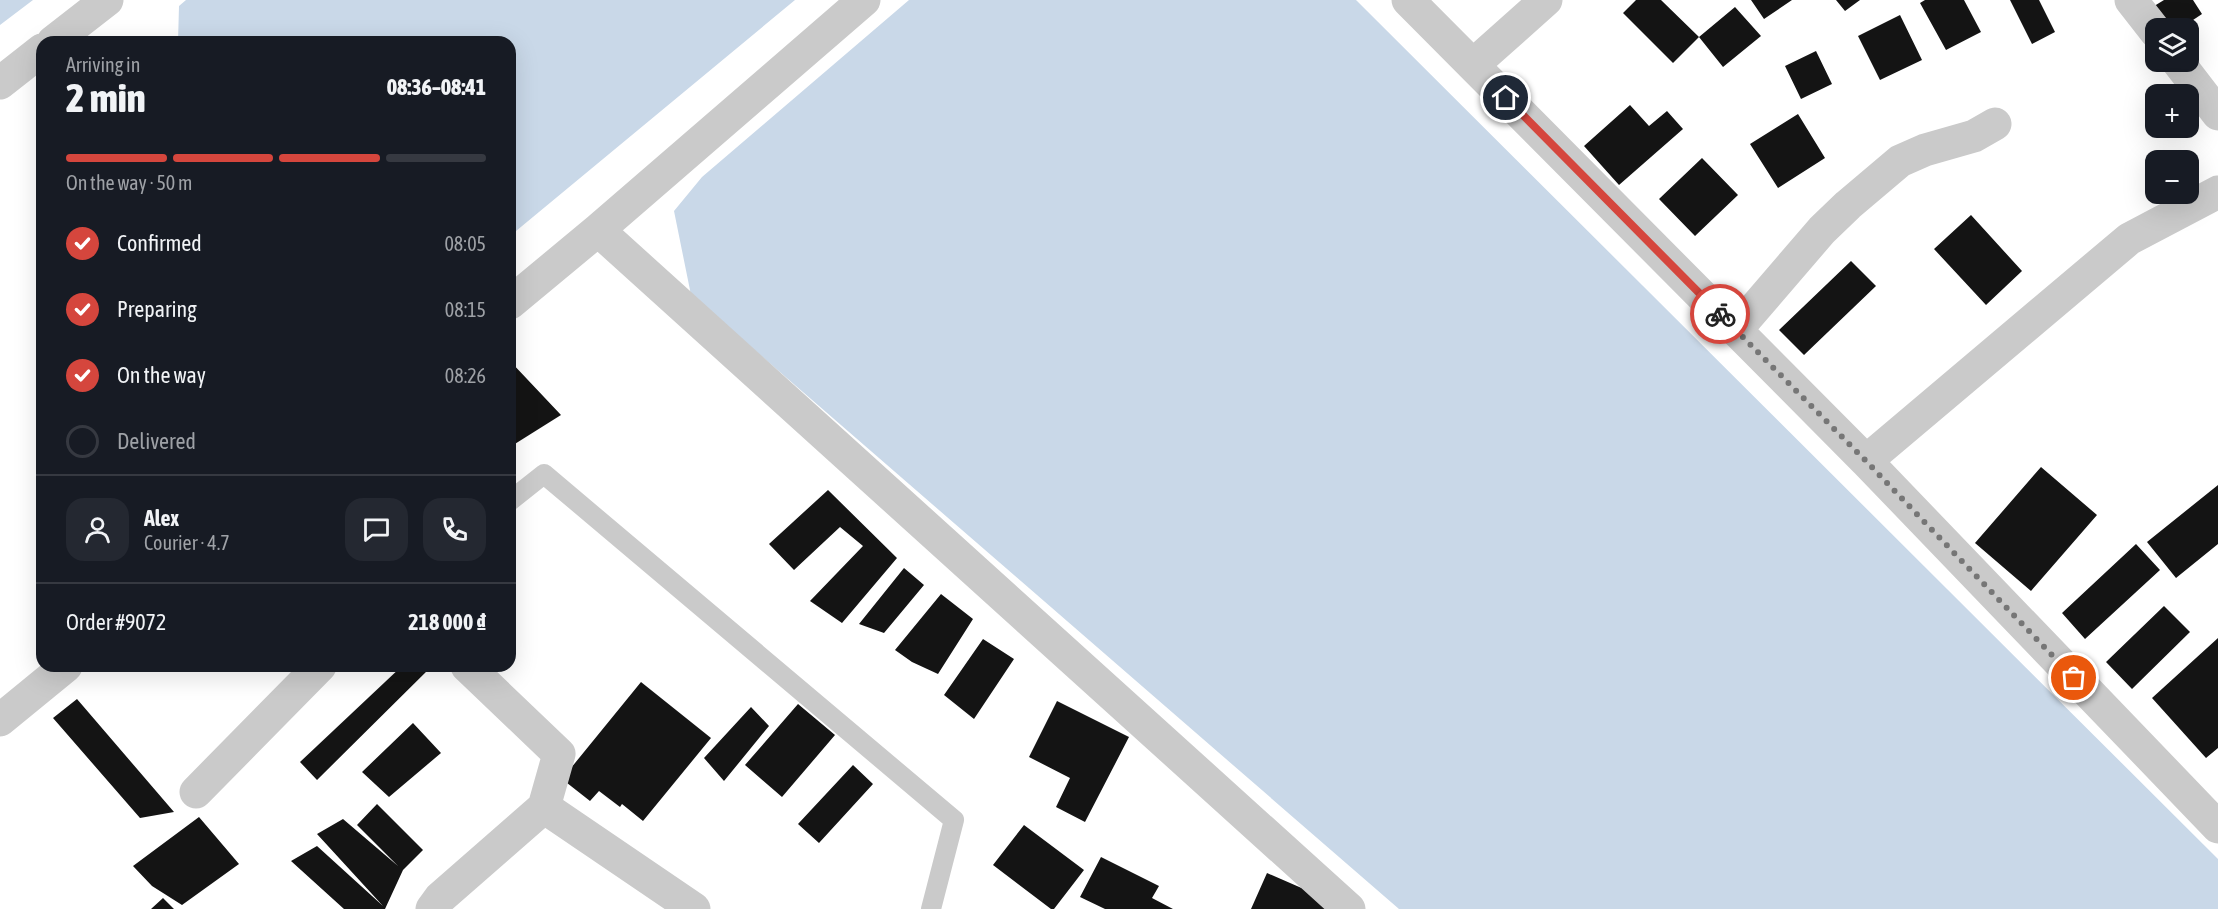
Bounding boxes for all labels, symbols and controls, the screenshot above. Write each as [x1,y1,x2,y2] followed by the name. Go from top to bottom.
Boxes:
[2145,18,2199,204] map controls
[2145,18,2199,72] button: layers
[66,53,140,76] text: Arriving in
[1480,72,1531,123] pin
[387,74,486,100] text: 08:36–08:41
[66,76,146,120] text: 2 min
[1489,81,1522,114] icon: home
[2145,84,2199,138] button: +
[2145,150,2199,204] button: −
[66,171,192,194] text: On the way · 50 m
[66,227,99,260] icon: check
[117,230,202,256] text: Confirmed
[444,232,486,255] text: 08:05
[1690,284,1750,344] courier
[66,293,99,326] icon: check
[117,296,197,322] text: Preparing
[445,298,486,321] text: 08:15
[1704,298,1737,331] icon: bike
[66,359,99,392] icon: check
[117,362,206,388] text: On the way
[445,364,486,387] text: 08:26
[117,428,196,454] text: Delivered
[66,498,129,561] button: person
[345,498,408,561] button: chat
[423,498,486,561] button: phone
[144,505,179,531] text: Alex
[144,531,230,554] text: Courier · 4.7
[66,609,166,635] text: Order #9072
[408,609,486,635] text: 218 000 ₫
[2048,652,2099,703] pin
[2057,661,2090,694] icon: bag

